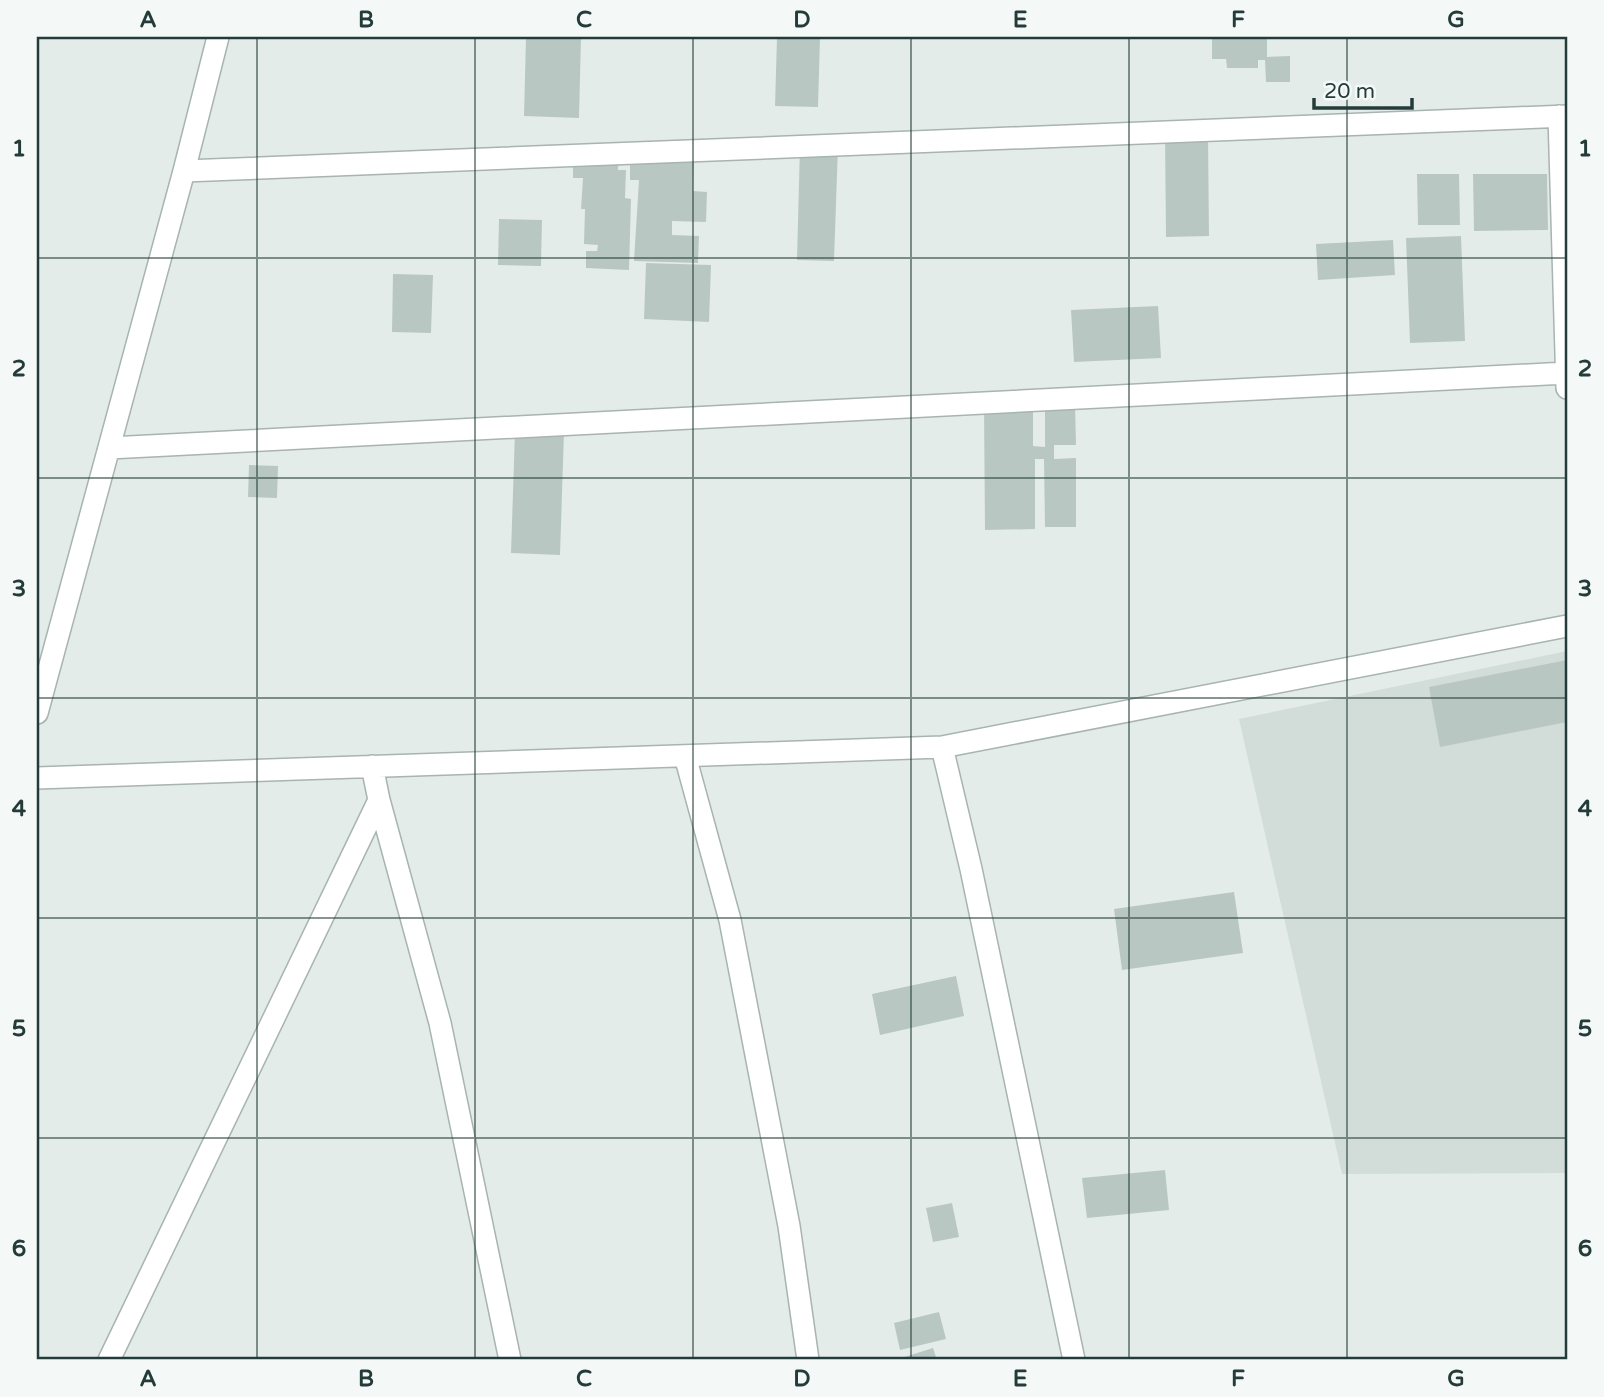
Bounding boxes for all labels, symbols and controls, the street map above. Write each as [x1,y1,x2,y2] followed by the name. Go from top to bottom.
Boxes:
[139,6,157,34] text: A
[358,6,374,34] text: B
[576,6,592,34] text: C
[793,6,811,34] text: D
[1013,6,1027,34] text: E
[1231,6,1245,34] text: F
[1447,6,1465,34] text: G
[1314,66,1412,110] scale bar
[1324,79,1375,104] text: 20 m
[12,135,26,163] text: 1
[1578,135,1592,163] text: 1
[12,355,26,383] text: 2
[1578,355,1592,383] text: 2
[12,575,26,603] text: 3
[1578,575,1592,603] text: 3
[12,795,27,823] text: 4
[1578,795,1593,823] text: 4
[12,1015,26,1043] text: 5
[1578,1015,1592,1043] text: 5
[12,1235,26,1263] text: 6
[1578,1235,1592,1263] text: 6
[139,1365,157,1393] text: A
[358,1365,374,1393] text: B
[576,1365,592,1393] text: C
[793,1365,811,1393] text: D
[1013,1365,1027,1393] text: E
[1231,1365,1245,1393] text: F
[1447,1365,1465,1393] text: G

